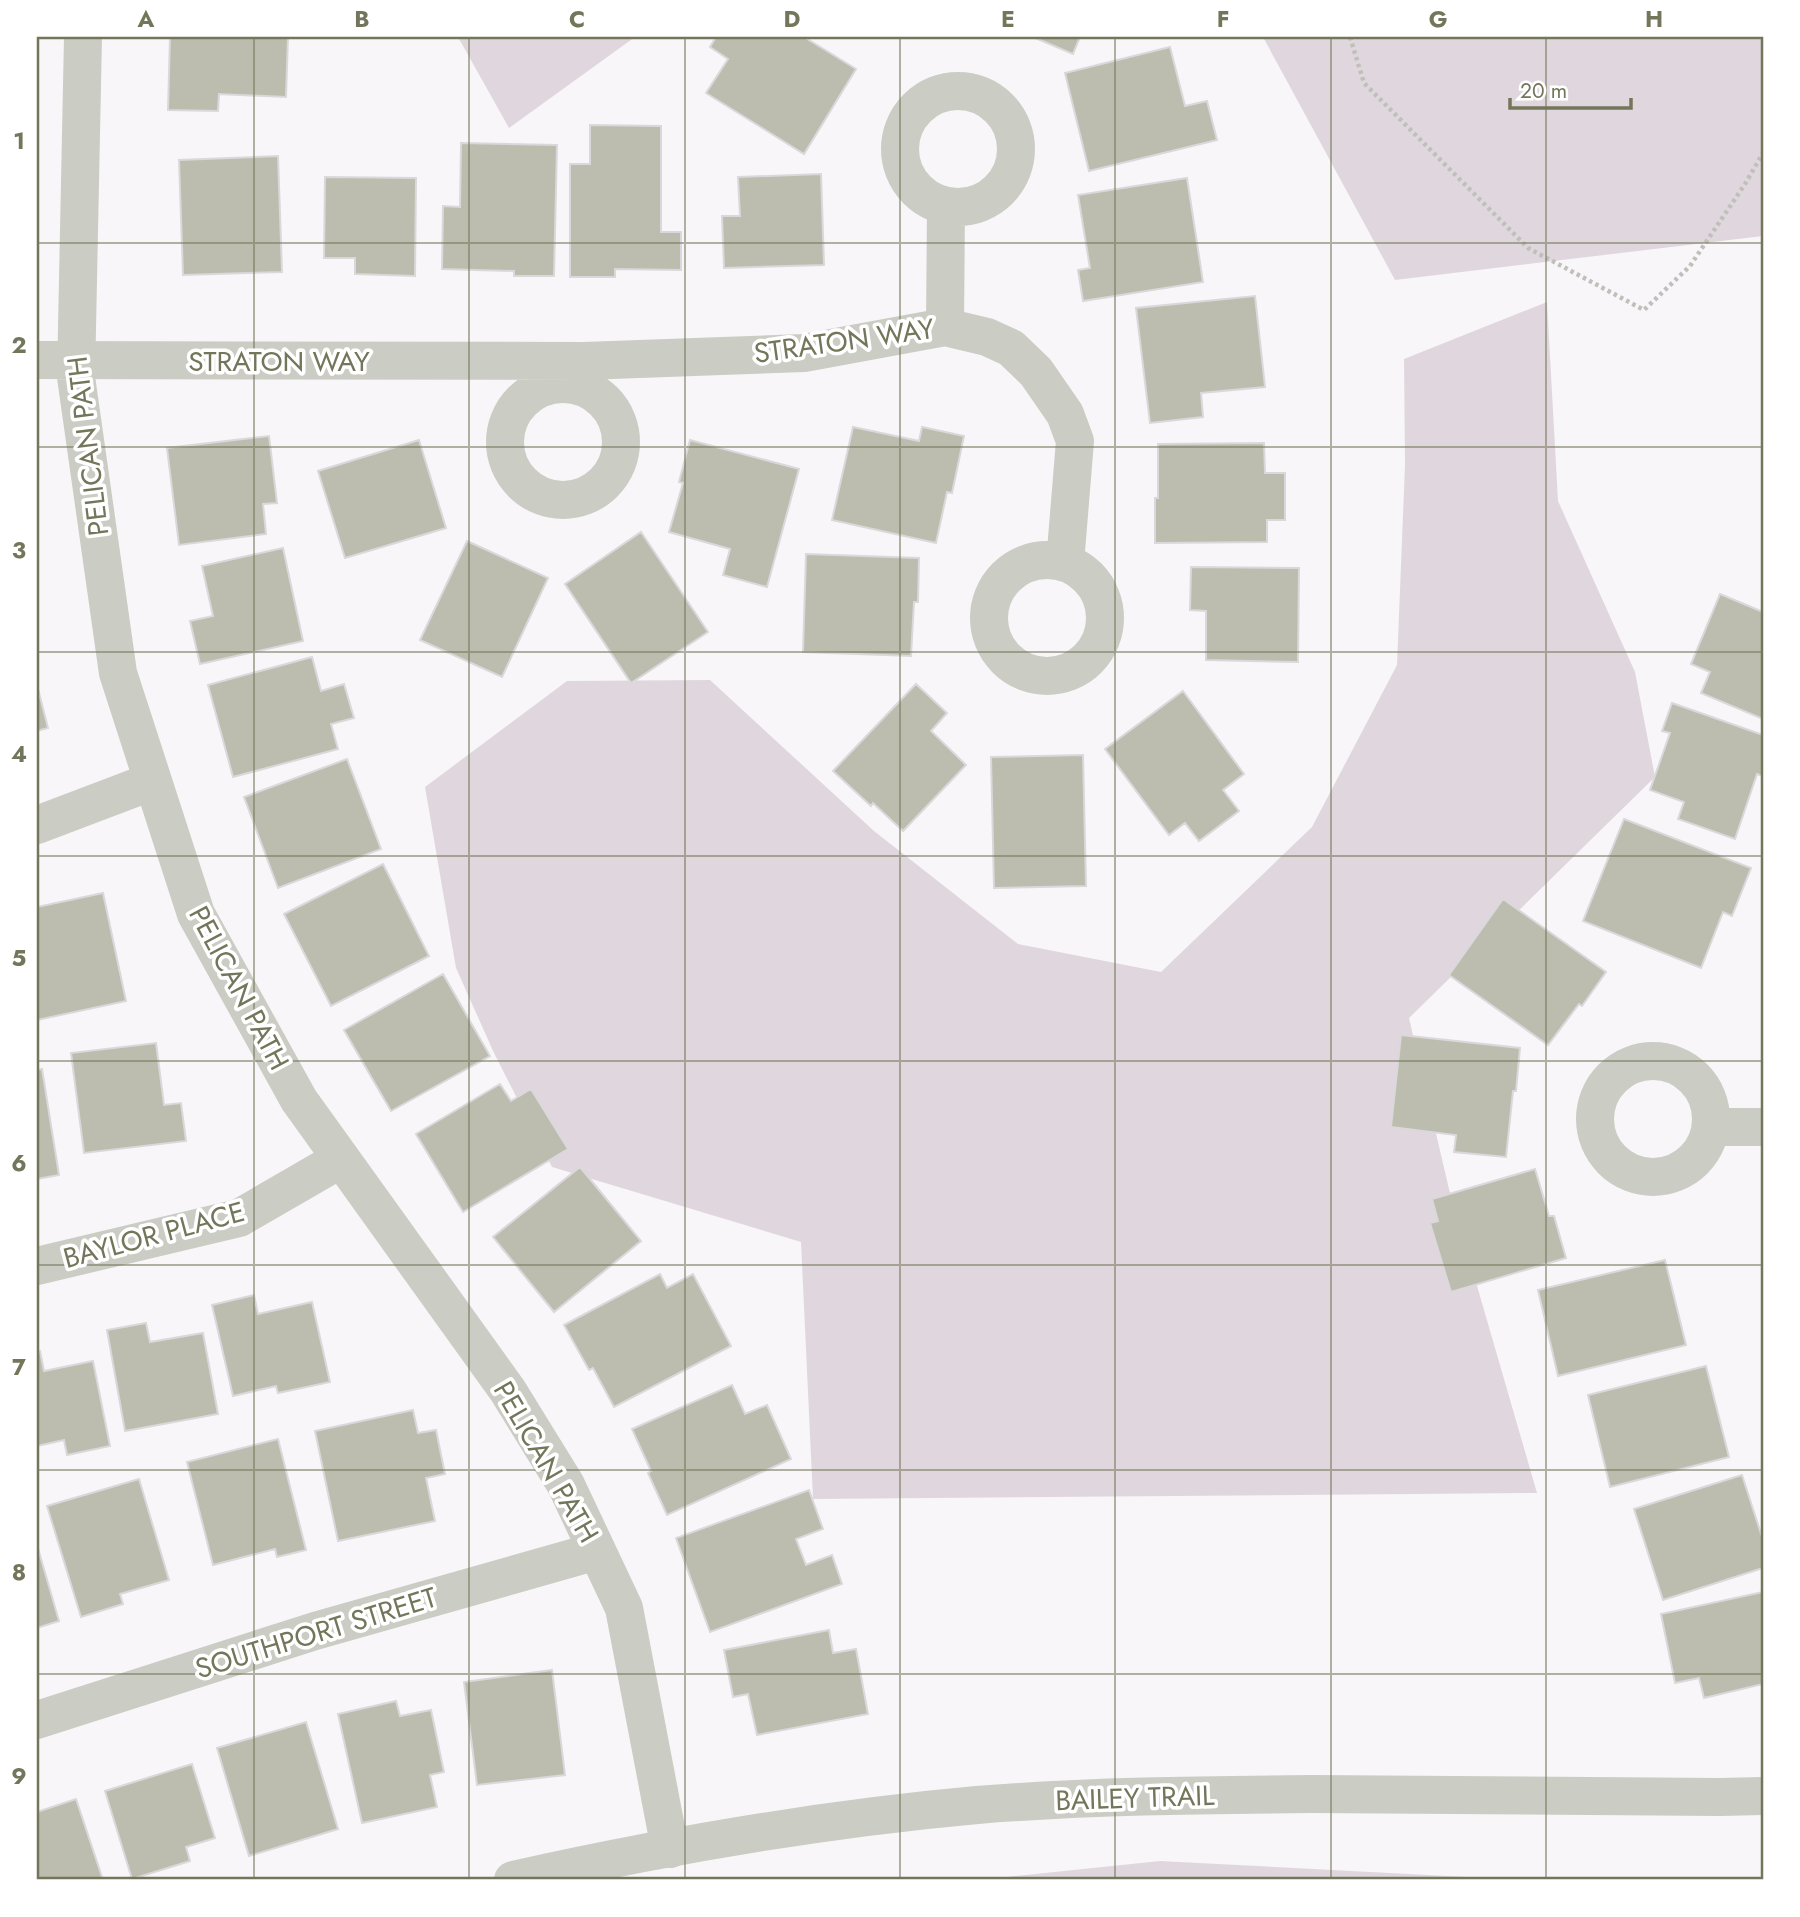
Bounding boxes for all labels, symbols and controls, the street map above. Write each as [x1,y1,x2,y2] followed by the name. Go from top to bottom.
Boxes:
[137,2,155,36] text: A
[354,2,370,36] text: B
[569,2,585,36] text: C
[784,2,801,36] text: D
[1001,2,1015,36] text: E
[1217,2,1229,36] text: F
[1429,2,1447,36] text: G
[1645,2,1663,36] text: H
[1510,66,1630,110] scale bar
[1520,76,1567,106] text: 20 m
[13,124,25,158] text: 1
[751,308,937,374] street label: STRATON WAY
[11,328,27,362] text: 2
[188,341,370,382] street label: STRATON WAY
[57,354,119,538] street label: PELICAN PATH
[12,533,26,567] text: 3
[11,737,27,771] text: 4
[179,899,299,1077] street label: PELICAN PATH
[12,941,26,975] text: 5
[11,1146,27,1180] text: 6
[59,1191,249,1279] street label: BAYLOR PLACE
[12,1350,26,1384] text: 7
[483,1374,609,1550] street label: PELICAN PATH
[12,1555,26,1589] text: 8
[190,1577,442,1689] street label: SOUTHPORT STREET
[11,1759,27,1793] text: 9
[1055,1775,1216,1821] street label: BAILEY TRAIL

